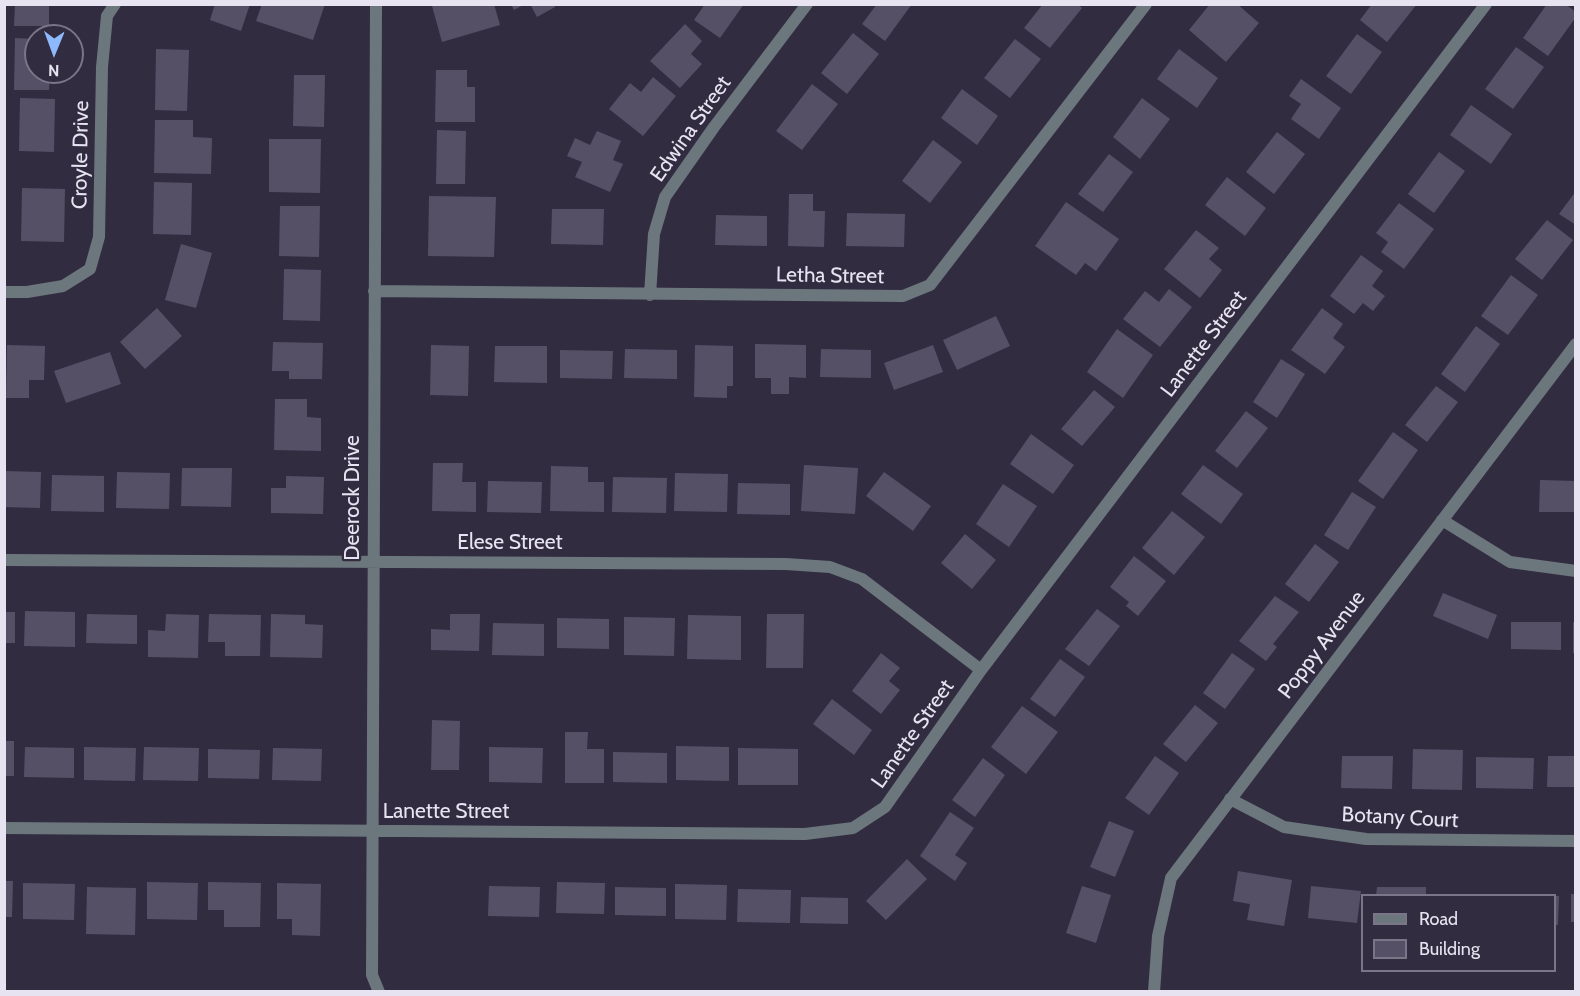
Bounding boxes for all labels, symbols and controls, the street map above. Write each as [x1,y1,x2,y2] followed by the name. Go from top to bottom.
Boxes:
[24,24,84,84] north arrow
[48,61,60,80] text: N
[645,71,737,187] street label: Edwina Street
[67,101,95,209] street label: Croyle Drive
[776,262,884,290] street label: Letha Street
[1156,286,1252,402] street label: Lanette Street
[340,435,366,561] street label: Deerock Drive
[457,530,563,556] street label: Elese Street
[1273,586,1371,704] street label: Poppy Avenue
[866,675,960,793] street label: Lanette Street
[383,799,509,825] street label: Lanette Street
[1341,802,1459,834] street label: Botany Court
[1361,894,1556,972] legend
[1419,908,1458,930] text: Road
[1419,938,1480,960] text: Building

